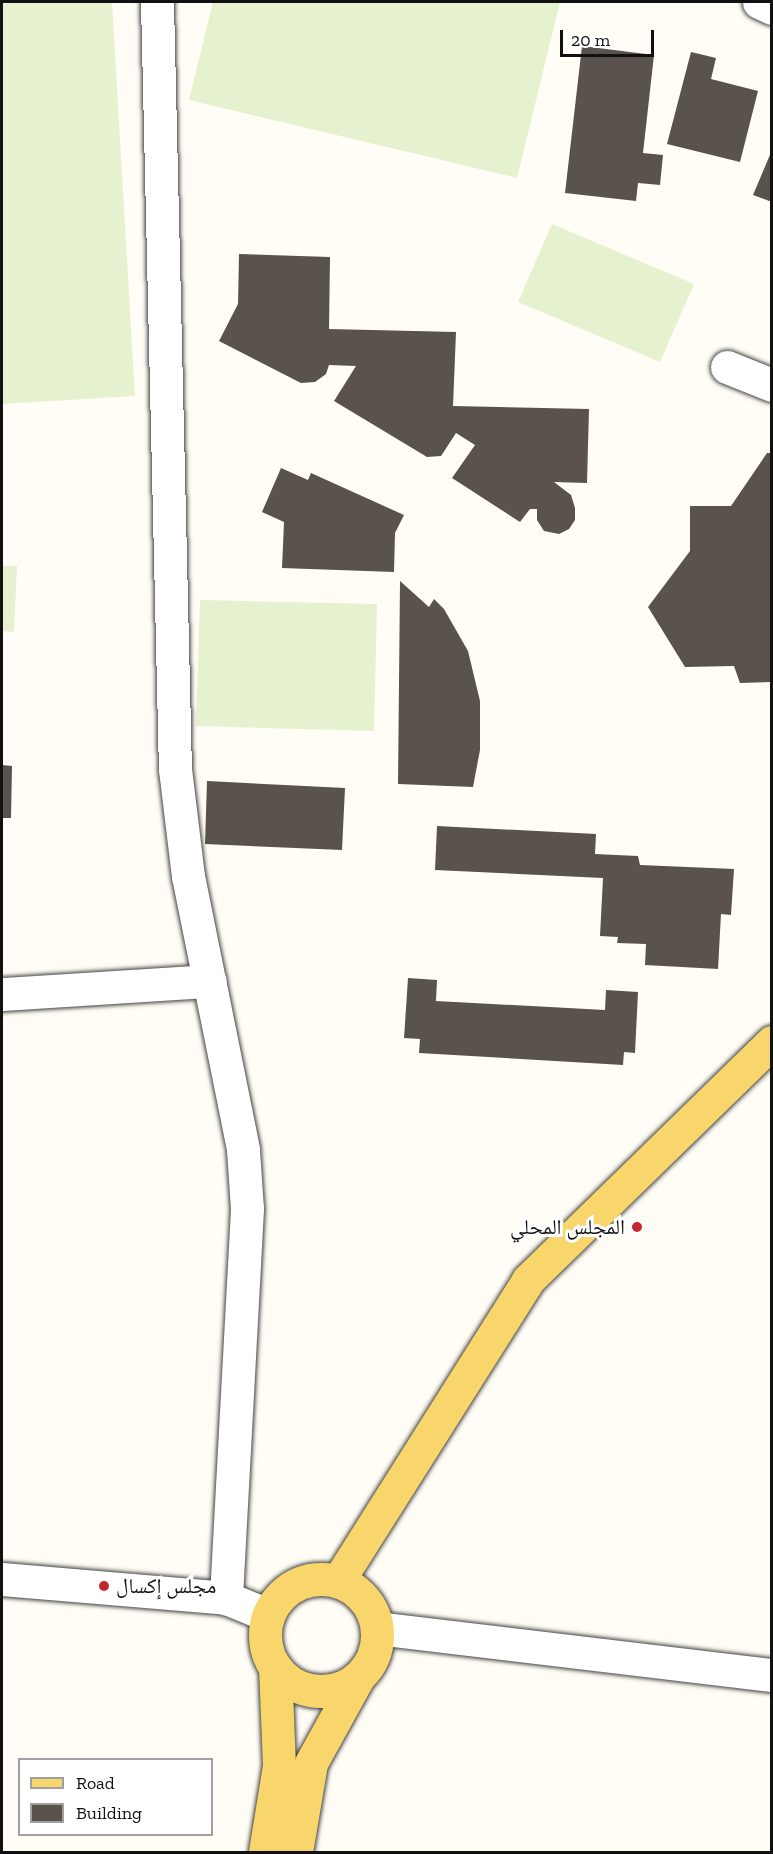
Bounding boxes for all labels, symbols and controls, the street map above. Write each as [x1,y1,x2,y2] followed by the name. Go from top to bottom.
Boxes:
[563,18,658,56] scale bar
[571,29,610,51] text: 20 m
[510,1214,625,1240] place label: المجلس المحلي
[630,1220,644,1234] marker: المجلس المحلي
[116,1573,216,1599] place label: مجلس إكسال
[97,1579,111,1593] marker: مجلس إكسال
[18,1758,213,1836] legend
[76,1772,115,1794] text: Road
[76,1802,142,1824] text: Building

